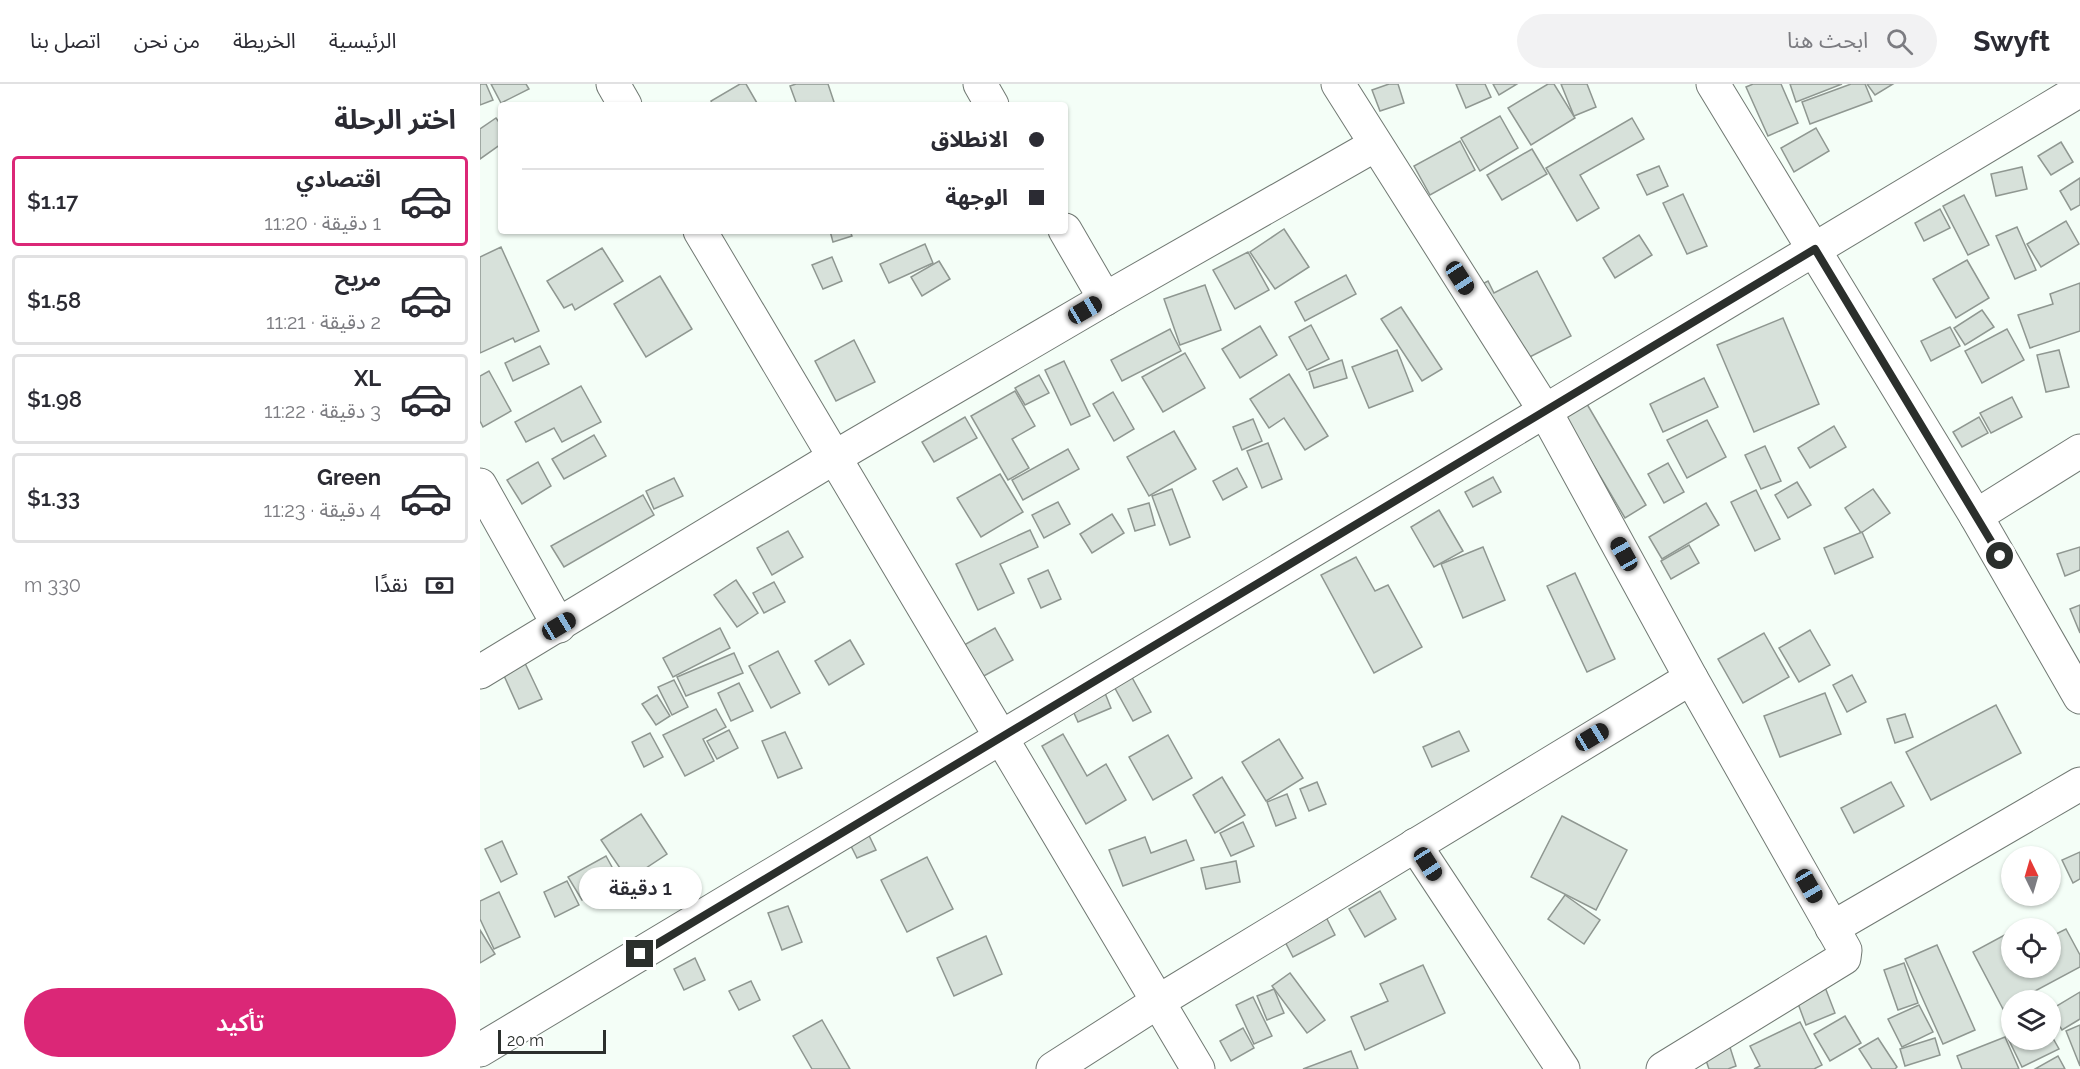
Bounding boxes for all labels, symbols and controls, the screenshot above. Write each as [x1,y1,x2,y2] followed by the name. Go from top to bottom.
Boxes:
[1517,14,1937,68] search box
[1883,25,1916,58] icon: search
[1973,25,2050,58] text: Swyft
[1787,27,1868,53] text: ابحث هنا
[30,28,101,53] text: اتصل بنا
[134,28,200,53] text: من نحن
[233,28,296,53] text: الخريطة
[329,28,396,53] text: الرئيسية
[334,104,456,135] text: اختر الرحلة
[931,126,1008,152] text: الانطلاق
[296,166,381,192] text: اقتصادي
[399,174,453,228] icon: car
[945,184,1008,210] text: الوجهة
[27,188,78,214] text: $1.17
[264,211,381,235] text: 1 دقيقة · 11:20
[1443,258,1477,298] car
[335,265,381,291] text: مريح
[399,273,453,327] icon: car
[27,287,81,313] text: $1.58
[1065,293,1105,327] car
[266,310,381,334] text: 2 دقيقة · 11:21
[354,365,381,391] text: XL
[399,372,453,426] icon: car
[27,386,82,412] text: $1.98
[264,399,381,423] text: 3 دقيقة · 11:22
[317,464,381,490] text: Green
[399,471,453,525] icon: car
[27,485,80,511] text: $1.33
[263,498,381,522] text: 4 دقيقة · 11:23
[1607,534,1641,574] car
[1986,542,2013,569] route start
[423,569,456,602] icon: cash
[374,571,408,597] text: نقدًا
[24,573,81,597] text: 330 m
[539,609,579,643] car
[1572,720,1612,754] car
[1411,844,1445,884] car
[2001,846,2061,906] north arrow
[2001,846,2061,1050] map controls
[1792,866,1826,906] car
[578,867,702,909] callout: 1 دقيقة
[609,876,672,900] text: 1 دقيقة
[2001,918,2061,978] button: locate
[626,940,653,967] route end
[24,988,456,1057] button: تأكيد
[2001,990,2061,1050] button: layers
[498,1027,606,1054] scale bar
[507,1031,544,1050] text: 20 m

